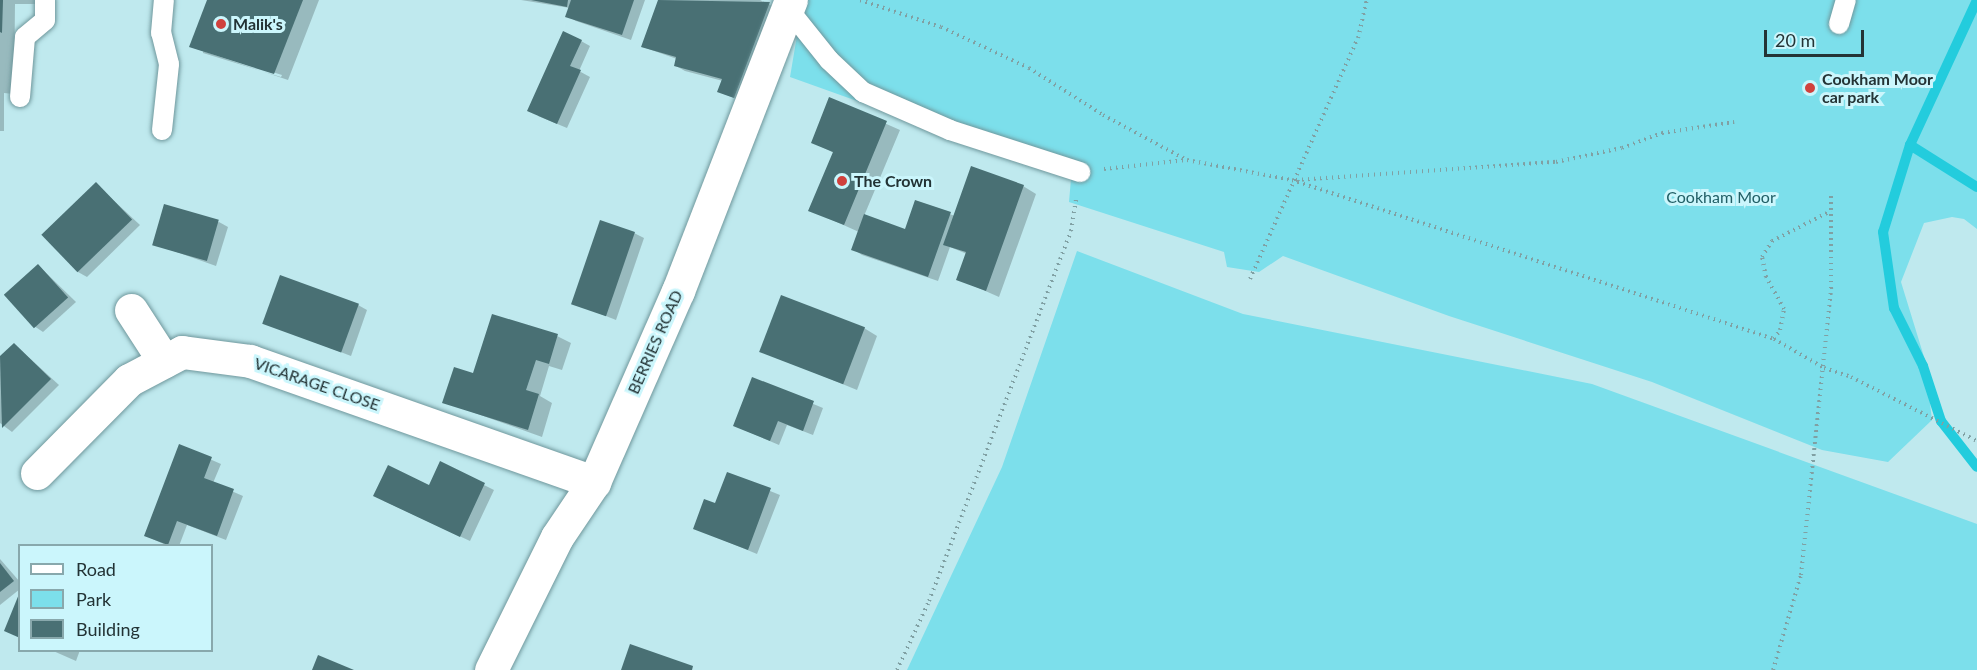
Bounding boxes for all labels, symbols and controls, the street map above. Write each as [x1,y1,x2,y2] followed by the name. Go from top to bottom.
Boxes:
[233,14,283,34] place label: Malik's
[214,17,228,31] marker: Malik's
[1767,18,1868,56] scale bar
[1775,29,1815,51] text: 20 m
[1822,69,1933,107] place label: Cookham Moor car park
[1803,81,1817,95] marker: Cookham Moor car park
[854,171,932,191] place label: The Crown
[835,174,849,188] marker: The Crown
[1666,187,1776,207] park label: Cookham Moor
[624,287,686,397] street label: BERRIES ROAD
[252,354,382,414] street label: VICARAGE CLOSE
[18,544,213,652] legend
[76,558,116,580] text: Road
[76,588,111,610] text: Park
[76,618,140,640] text: Building

